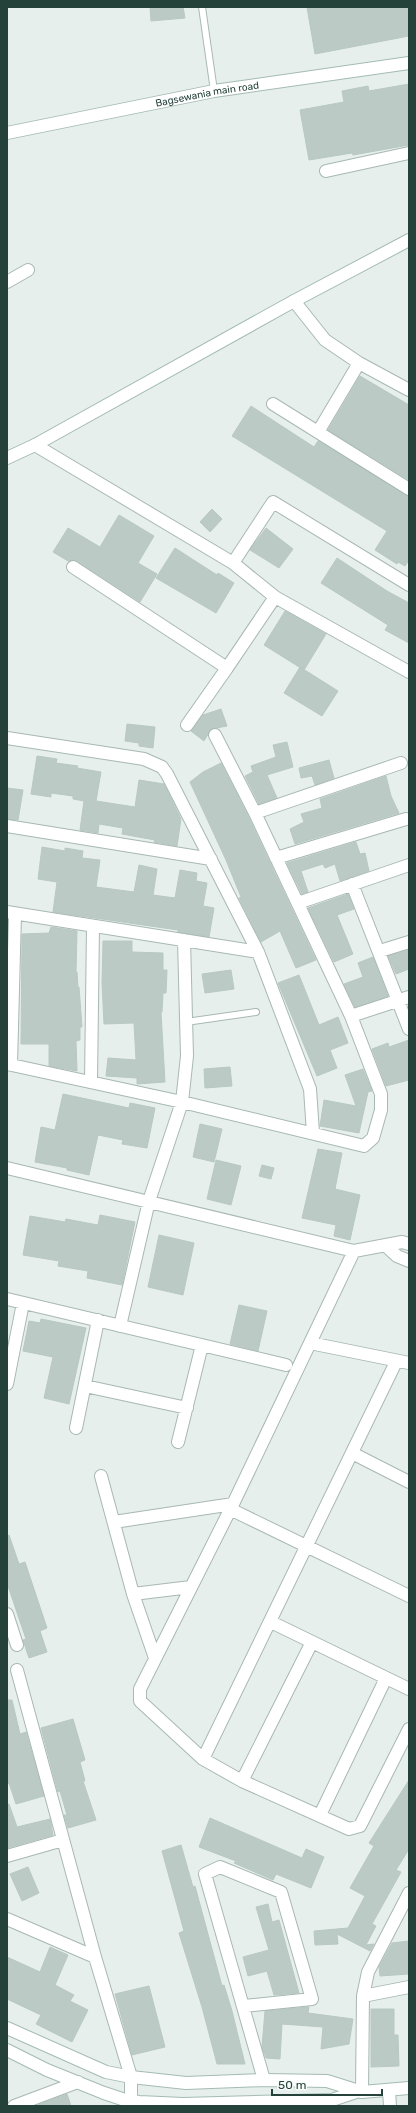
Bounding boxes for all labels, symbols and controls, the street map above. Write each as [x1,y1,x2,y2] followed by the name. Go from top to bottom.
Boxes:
[155,80,260,110] street label: Bagsewania main road
[272,2071,382,2097] scale bar
[278,2078,306,2092] text: 50 m

